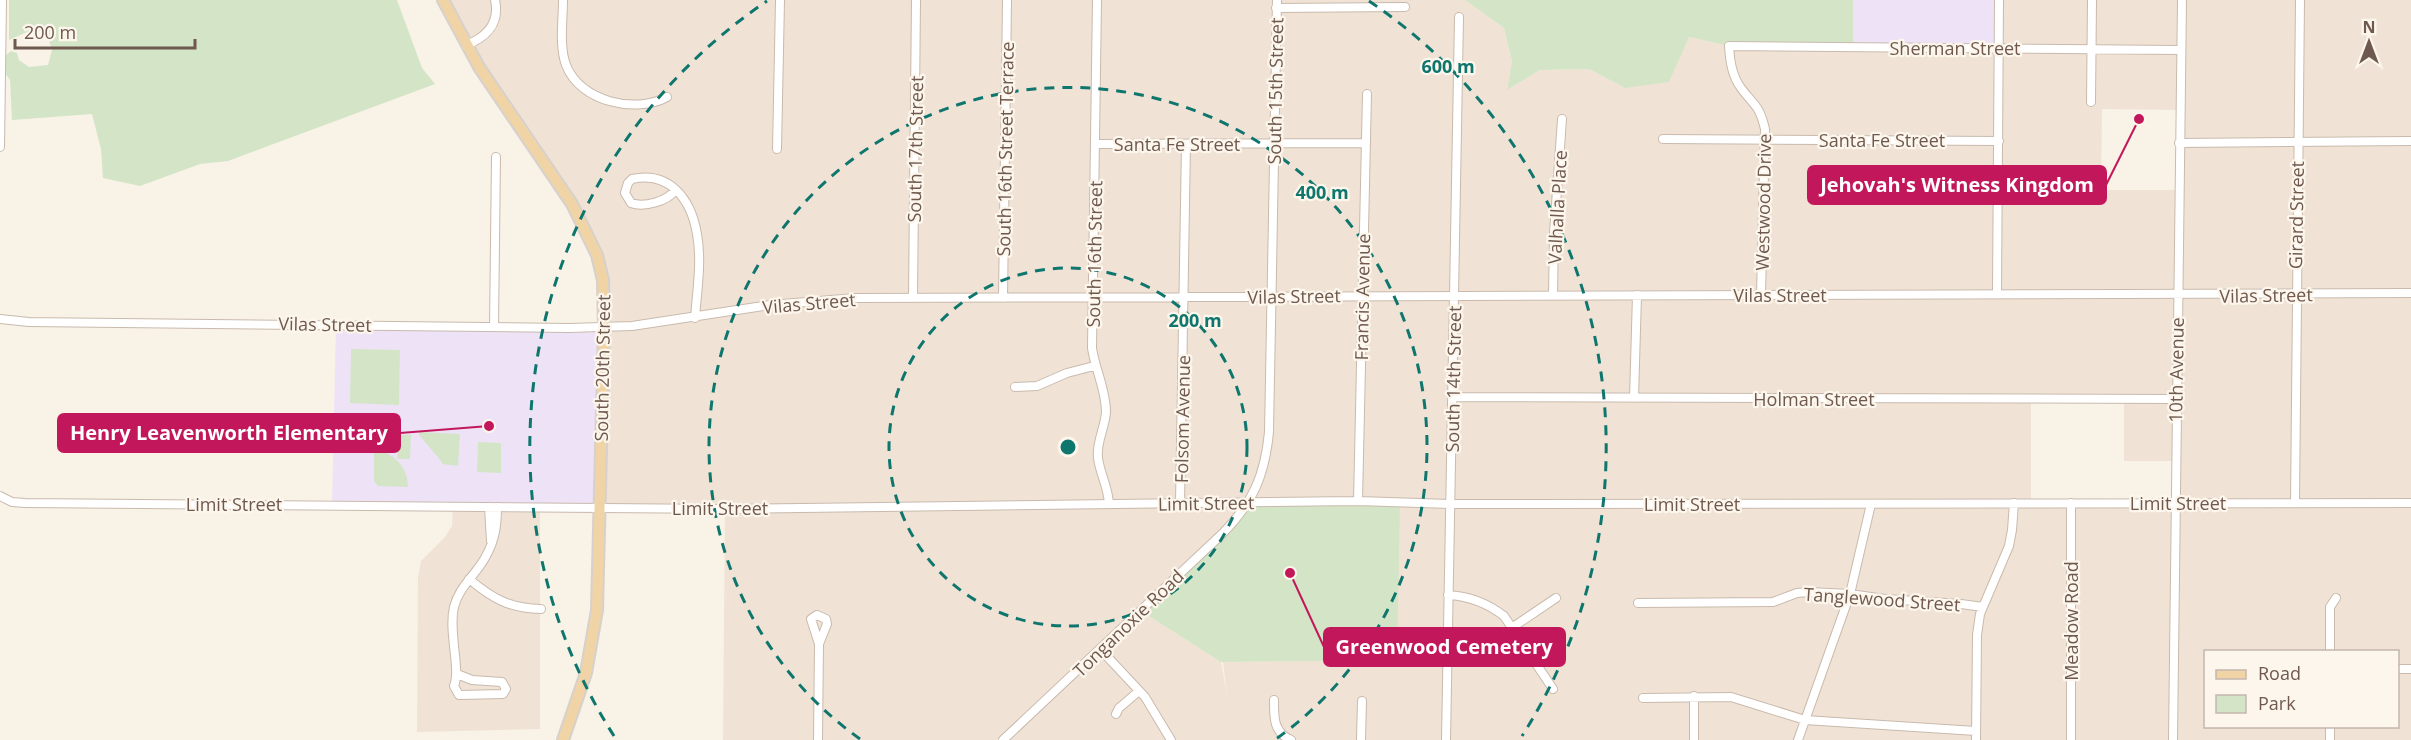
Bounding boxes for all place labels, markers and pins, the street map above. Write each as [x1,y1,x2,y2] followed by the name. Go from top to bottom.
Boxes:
[1808,166,2106,204] callout: Jehovah's Witness Kingdom
[58,414,400,452] callout: Henry Leavenworth Elementary
[1058,437,1078,457] centre of rings
[1324,628,1565,666] callout: Greenwood Cemetery

